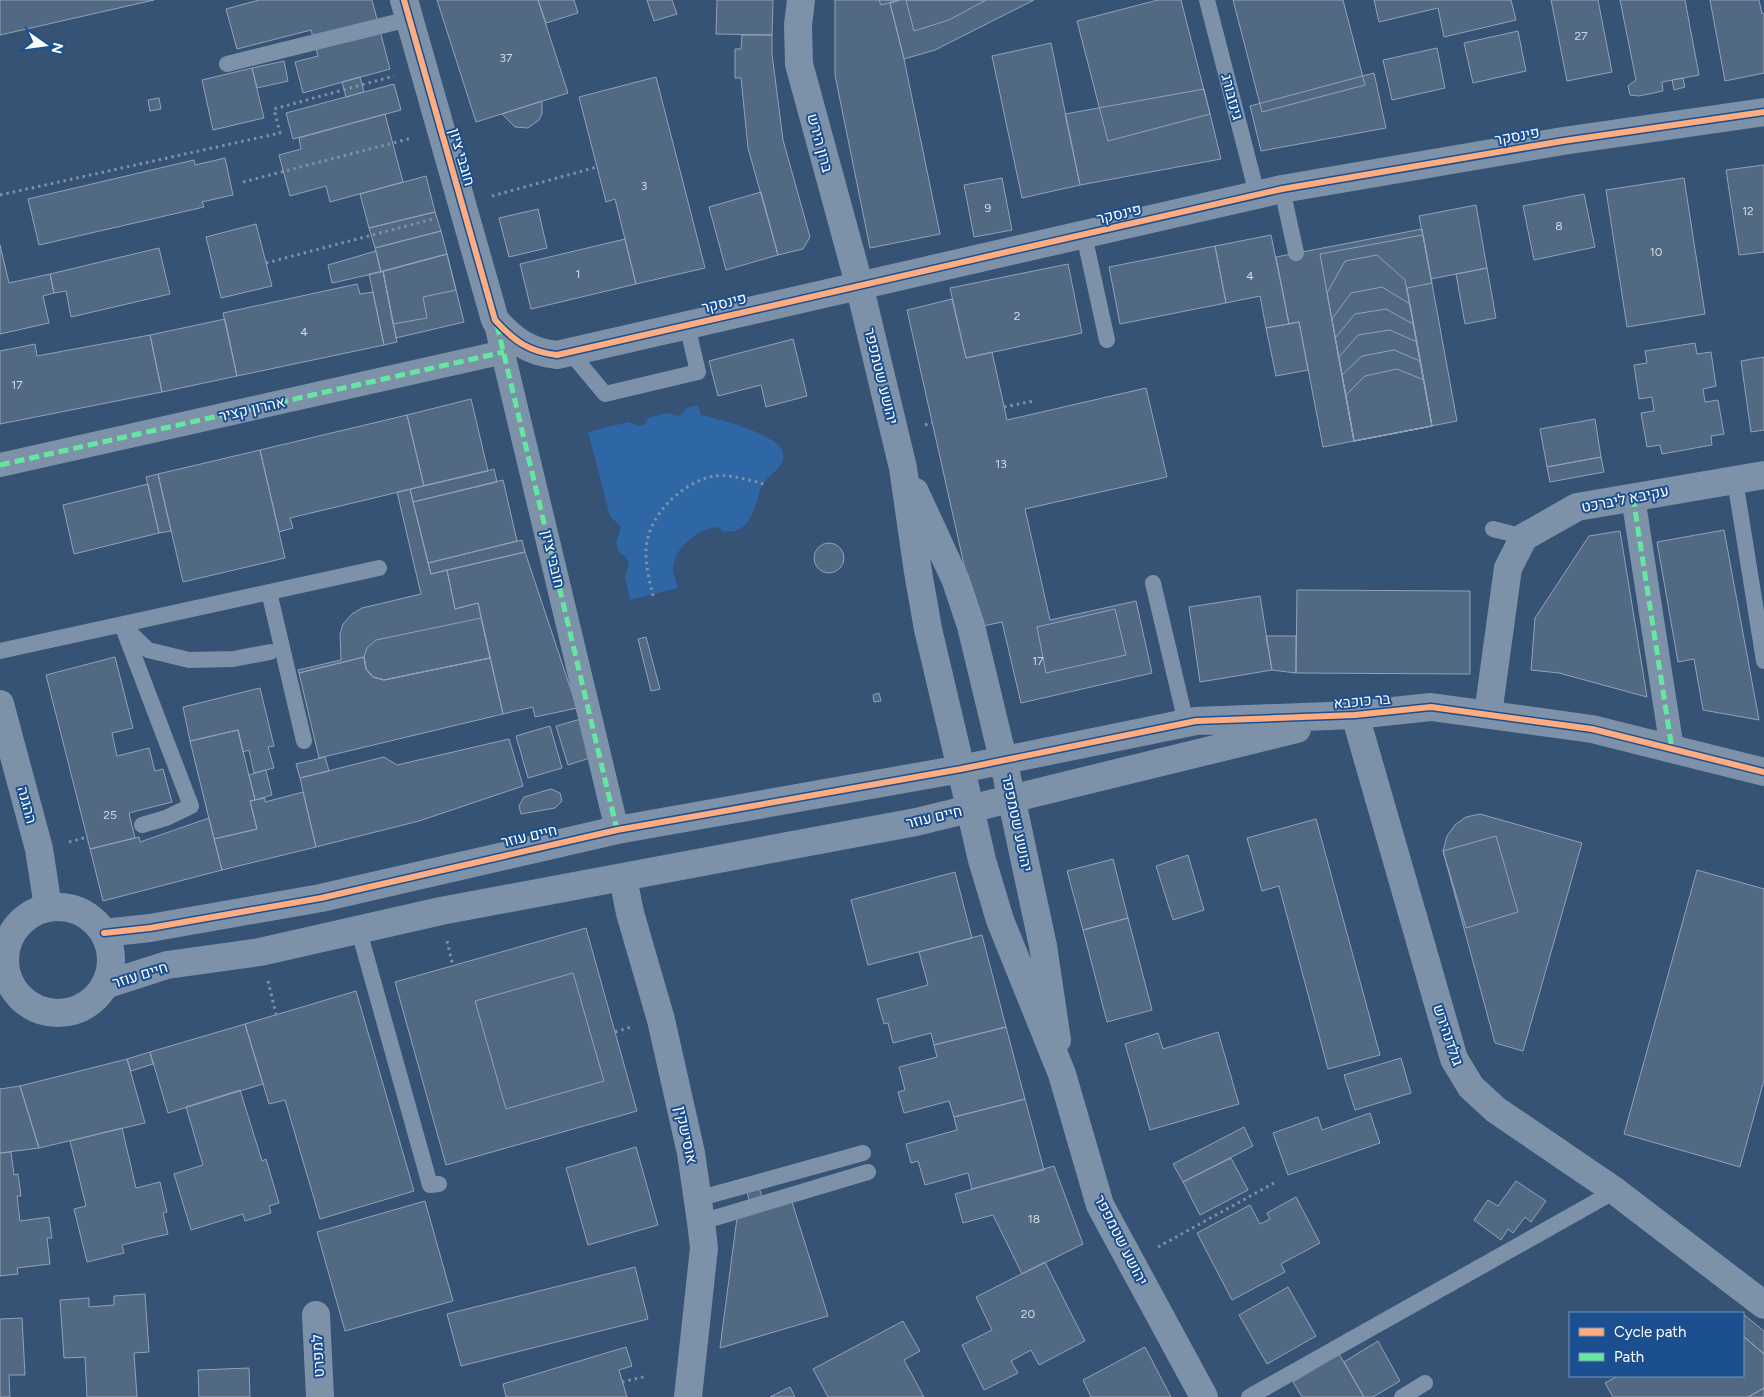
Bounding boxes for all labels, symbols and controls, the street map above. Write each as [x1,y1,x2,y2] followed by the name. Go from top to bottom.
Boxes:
[20,20,70,70] north arrow
[1574,29,1588,43] house number: 27
[48,41,67,55] text: N
[500,51,513,65] house number: 37
[1217,72,1247,122] street label: גינזבורג
[803,112,837,175] street label: ברון הירש
[1493,123,1541,149] street label: פינסקר
[445,126,479,188] street label: חובבי ציון
[641,179,647,193] house number: 3
[1095,200,1143,228] street label: פינסקר
[985,201,992,215] house number: 9
[1742,204,1754,218] house number: 12
[1555,219,1563,233] house number: 8
[1650,245,1663,259] house number: 10
[576,267,580,281] house number: 1
[1246,269,1254,283] house number: 4
[700,289,748,317] street label: פינסקר
[1014,309,1020,323] house number: 2
[300,325,308,339] house number: 4
[860,326,902,426] street label: יהושע שטמפפר
[11,378,23,392] house number: 17
[217,393,287,425] street label: אהרון קציר
[995,457,1007,471] house number: 13
[1580,482,1670,516] street label: עקיבא ליברכט
[538,528,568,590] street label: חובבי ציון
[1032,654,1044,668] house number: 17
[1333,690,1391,712] street label: בר כוכבא
[998,773,1036,873] street label: יהושע שטמפפר
[13,784,41,826] street label: ההגנה
[904,802,964,832] street label: חיים עוזר
[103,808,117,822] house number: 25
[499,821,559,851] street label: חיים עוזר
[110,958,170,992] street label: חיים עוזר
[1429,1002,1467,1068] street label: גולדנהירש
[671,1105,701,1165] street label: אוסישקין
[1091,1192,1151,1288] street label: יהושע שטמפפר
[1028,1212,1040,1226] house number: 18
[1021,1307,1036,1321] house number: 20
[1569,1312,1744,1377] legend
[1614,1323,1686,1341] text: Cycle path
[308,1334,328,1378] street label: למפרט
[1614,1348,1644,1366] text: Path

